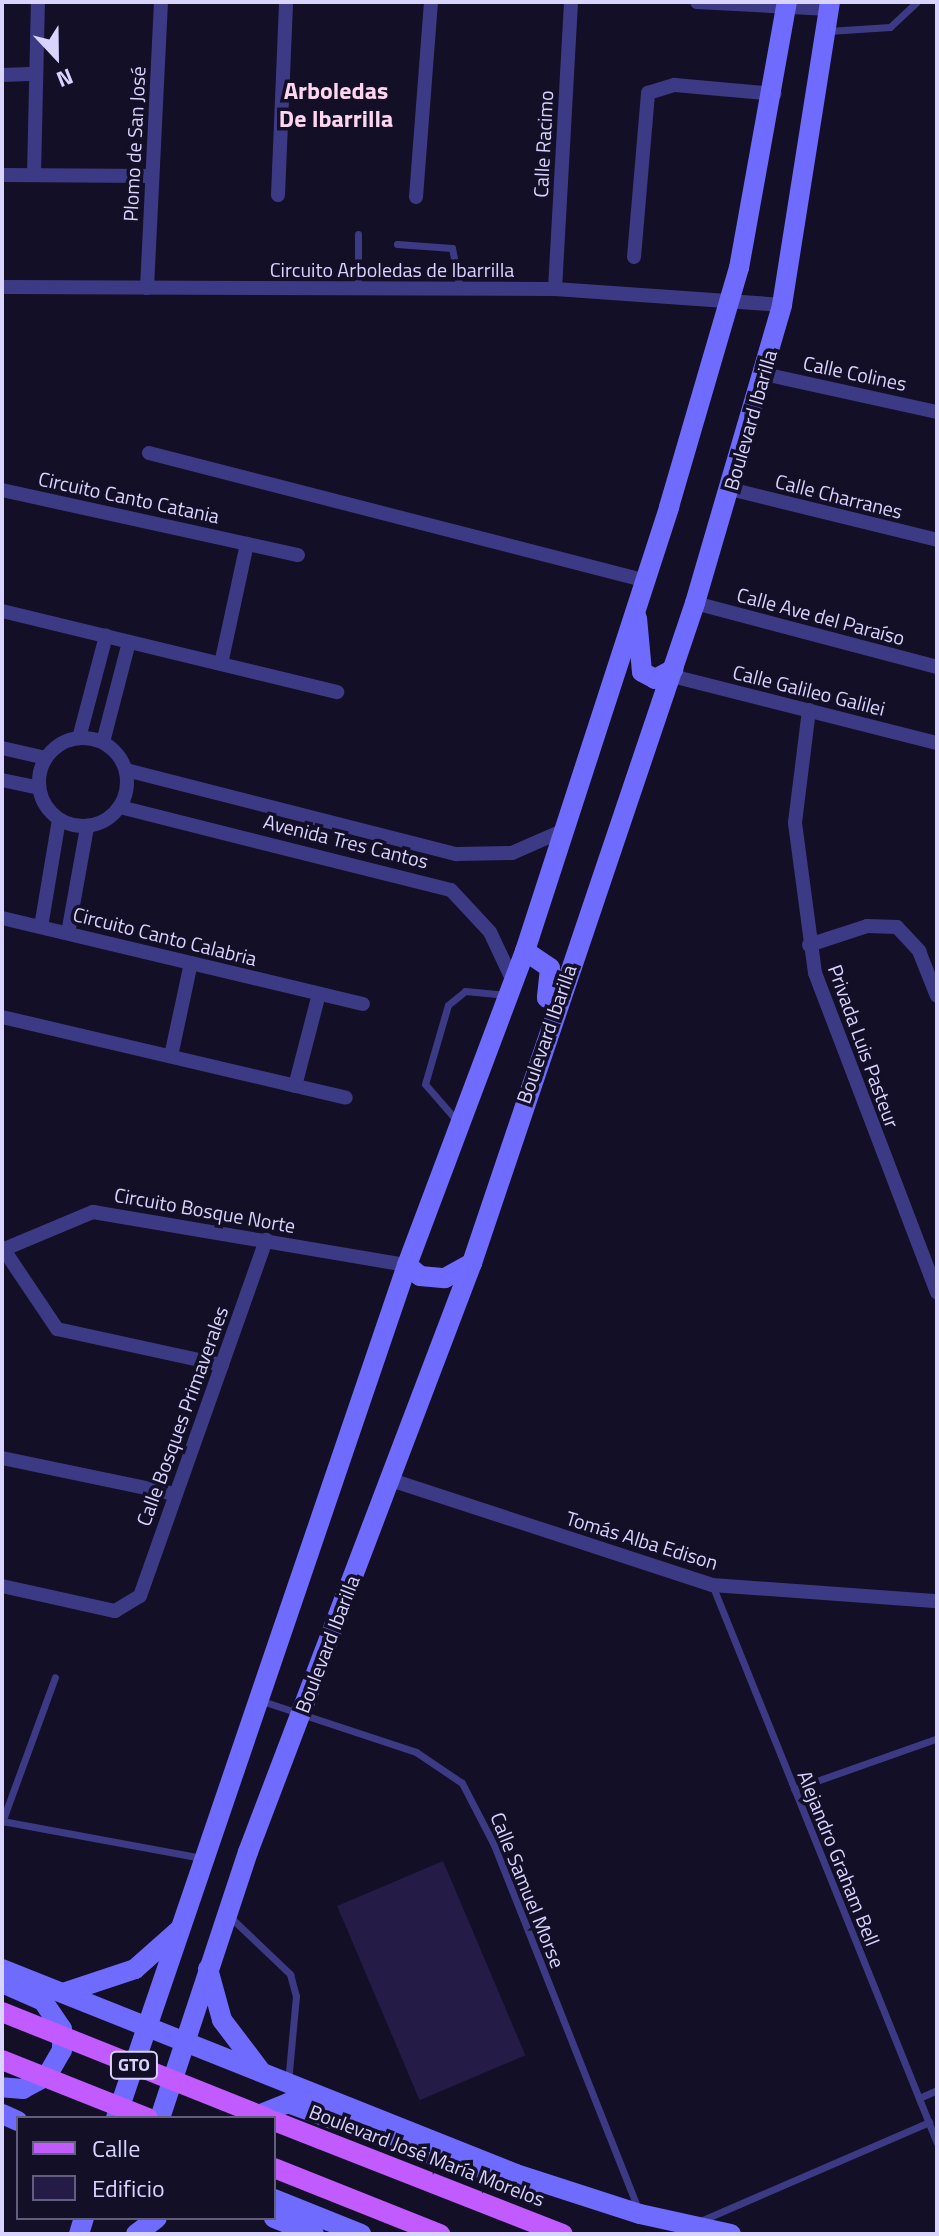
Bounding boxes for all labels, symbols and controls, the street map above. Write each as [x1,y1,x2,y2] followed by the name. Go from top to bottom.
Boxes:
[16,16,96,96] north arrow
[52,60,78,97] text: N
[118,66,150,222] street label: Plomo de San José
[279,77,393,133] district label: Arboledas De Ibarrilla
[528,90,558,198] street label: Calle Racimo
[270,257,514,281] street label: Circuito Arboledas de Ibarrilla
[718,347,782,493] street label: Boulevard Ibarilla
[801,350,909,396] street label: Calle Colines
[36,466,222,528] street label: Circuito Canto Catania
[773,469,905,523] street label: Calle Charranes
[734,582,908,650] street label: Calle Ave del Paraíso
[730,659,888,721] street label: Calle Galileo Galilei
[261,809,431,873] street label: Avenida Tres Cantos
[71,902,259,970] street label: Circuito Canto Calabria
[511,961,581,1107] street label: Boulevard Ibarilla
[823,961,905,1131] street label: Privada Luis Pasteur
[113,1182,297,1238] street label: Circuito Bosque Norte
[131,1303,233,1529] street label: Calle Bosques Primaverales
[563,1505,721,1575] street label: Tomás Alba Edison
[290,1572,364,1716] street label: Boulevard Ibarilla
[793,1767,885,1949] street label: Alejandro Graham Bell
[486,1809,570,1971] street label: Calle Samuel Morse
[108,2051,160,2079] road number: GTO
[306,2099,548,2211] street label: Boulevard José María Morelos
[16,2116,276,2220] legend
[92,2130,140,2166] text: Calle
[92,2170,165,2206] text: Edificio

